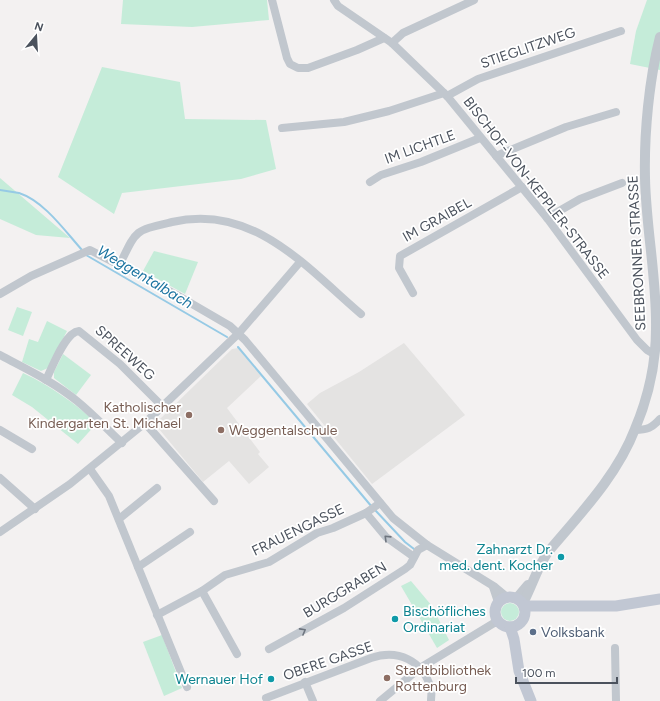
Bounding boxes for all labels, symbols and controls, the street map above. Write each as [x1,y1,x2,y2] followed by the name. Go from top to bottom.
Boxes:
[16,16,56,56] north arrow
[33,19,45,34] text: N
[478,24,578,72] street label: STIEGLITZWEG
[460,94,612,282] street label: BISCHOF-VON-KEPPLER-STRASSE
[382,126,458,168] street label: IM LICHTLE
[624,175,650,331] street label: SEEBRONNER STRASSE
[400,194,475,246] street label: IM GRAIBEL
[94,241,196,313] water label: Weggentalbach
[92,322,159,384] street label: SPREEWEG
[28,399,181,432] place label: Katholischer Kindergarten St. Michael
[184,410,194,420] marker: Katholischer Kindergarten St. Michael
[229,422,338,439] place label: Weggentalschule
[216,425,226,435] marker: Weggentalschule
[249,500,347,560] street label: FRAUENGASSE
[384,535,392,543] one-way arrow
[439,541,553,574] place label: Zahnarzt Dr. med. dent. Kocher
[556,552,566,562] marker: Zahnarzt Dr. med. dent. Kocher
[300,558,390,622] street label: BURGGRABEN
[403,603,486,636] place label: Bischöfliches Ordinariat
[390,614,400,624] marker: Bischöfliches Ordinariat
[541,624,605,641] place label: Volksbank
[528,627,538,637] marker: Volksbank
[299,628,306,635] one-way arrow
[281,638,375,684] street label: OBERE GASSE
[516,659,617,685] scale bar
[395,662,491,695] place label: Stadtbibliothek Rottenburg
[522,666,556,680] text: 100 m
[175,671,264,688] place label: Wernauer Hof
[382,673,392,683] marker: Stadtbibliothek Rottenburg
[266,674,276,684] marker: Wernauer Hof

